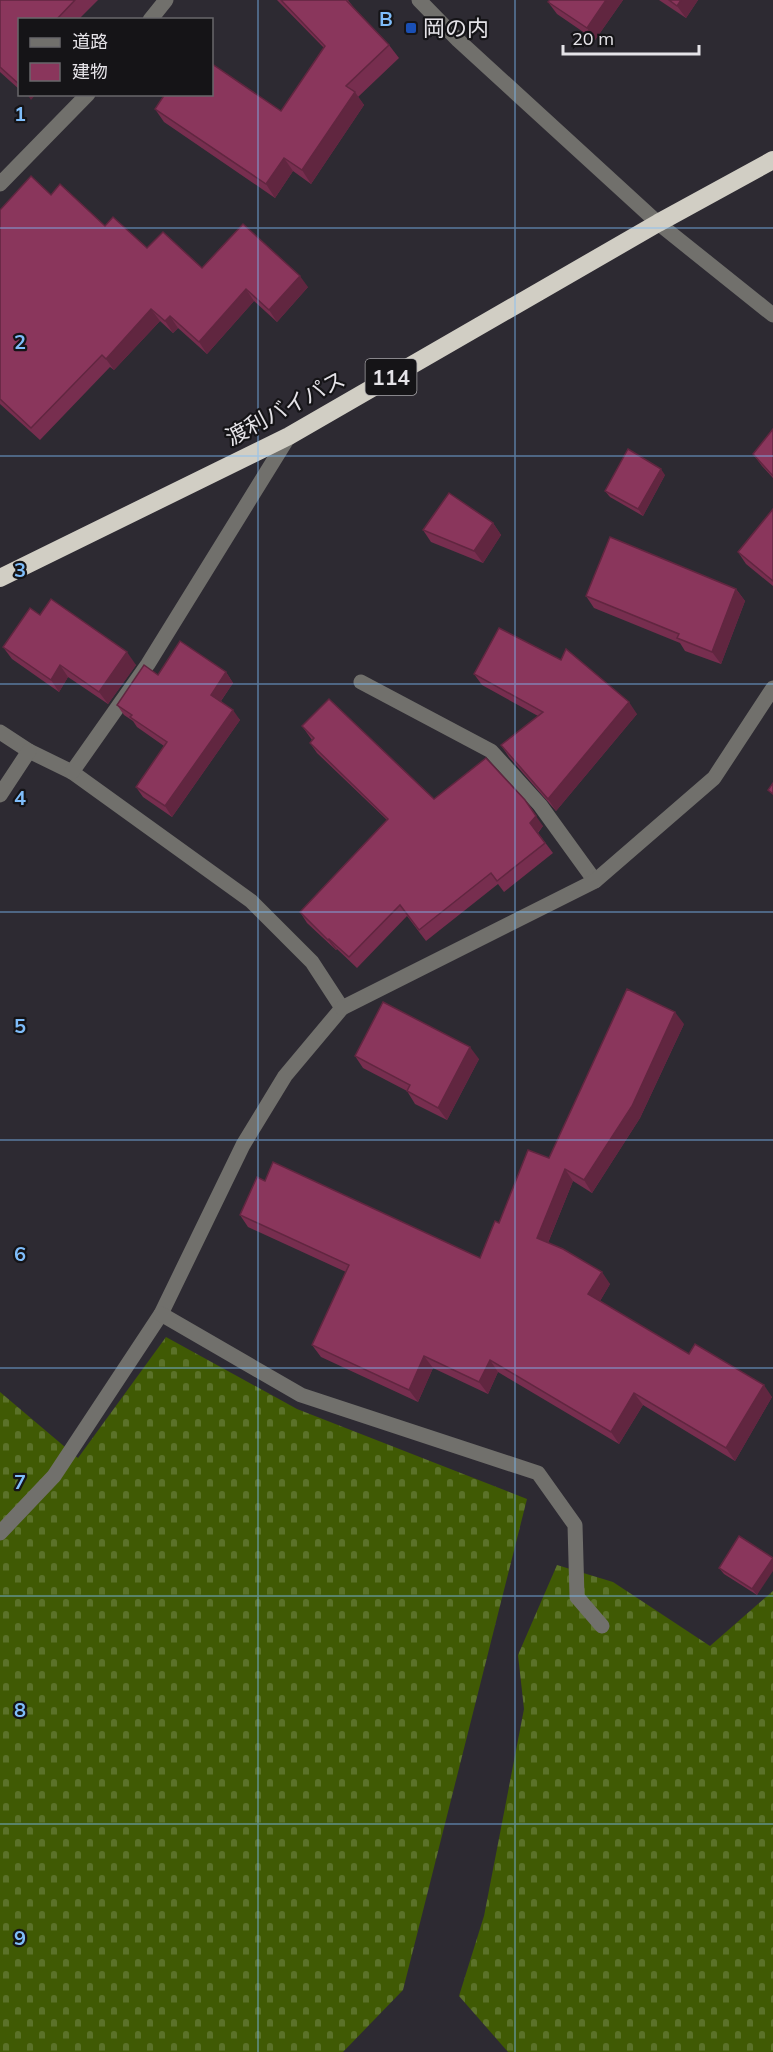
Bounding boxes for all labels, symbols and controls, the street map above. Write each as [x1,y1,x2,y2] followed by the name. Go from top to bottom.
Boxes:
[379,6,393,31] text: B
[423,14,489,42] place label: 岡の内
[18,18,213,96] legend
[563,18,700,56] scale bar
[404,21,418,35] marker: 岡の内
[572,27,614,50] text: 20 m
[72,30,108,53] text: 道路
[72,60,108,83] text: 建物
[14,101,26,126] text: 1
[14,329,26,354] text: 2
[366,359,416,395] road number: 114
[220,365,350,451] street label: 渡利バイパス
[14,557,26,582] text: 3
[14,785,26,810] text: 4
[14,1013,26,1038] text: 5
[14,1241,26,1266] text: 6
[14,1469,26,1494] text: 7
[14,1697,26,1722] text: 8
[14,1925,26,1950] text: 9

